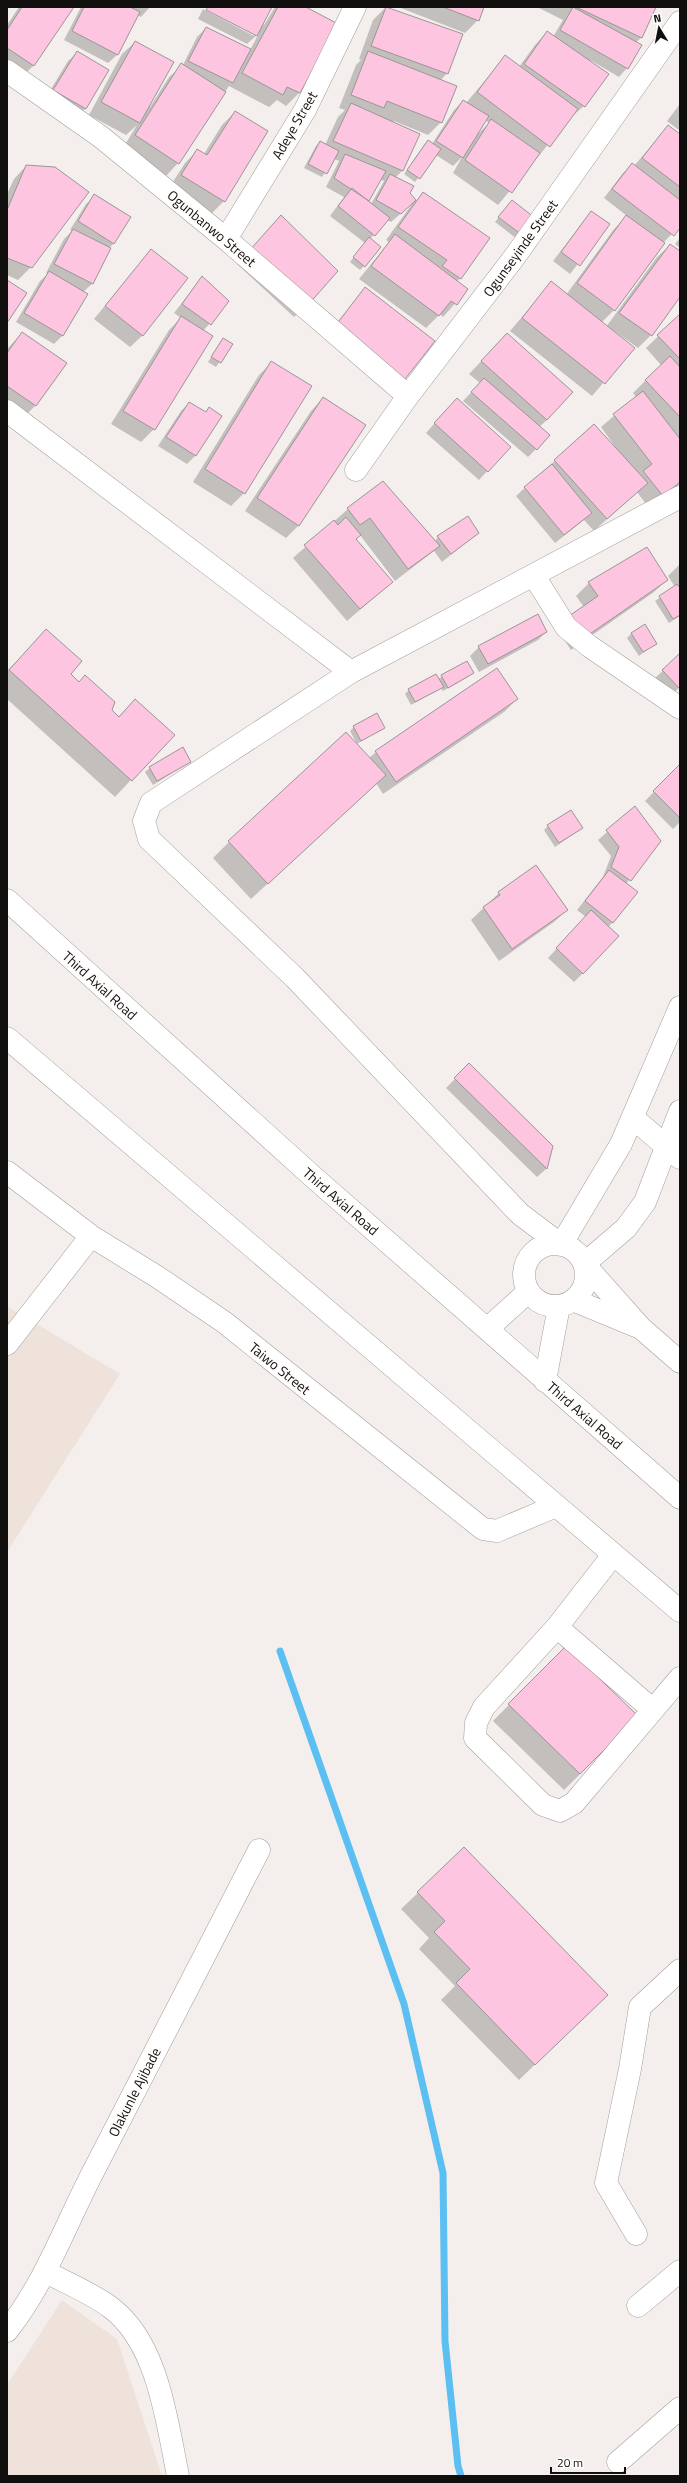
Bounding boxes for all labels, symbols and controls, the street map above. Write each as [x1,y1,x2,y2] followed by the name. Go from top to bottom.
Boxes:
[639,8,679,48] north arrow
[652,10,662,27] text: N
[266,87,322,163] street label: Adeye Street
[163,184,261,272] street label: Ogunbanwo Street
[477,195,563,301] street label: Ogunseyinde Street
[58,946,142,1024] street label: Third Axial Road
[298,1162,384,1240] street label: Third Axial Road
[245,1337,315,1399] street label: Taiwo Street
[542,1376,628,1454] street label: Third Axial Road
[102,2044,166,2140] street label: Olakunle Ajibade
[551,2449,625,2475] scale bar
[557,2453,583,2472] text: 20 m

